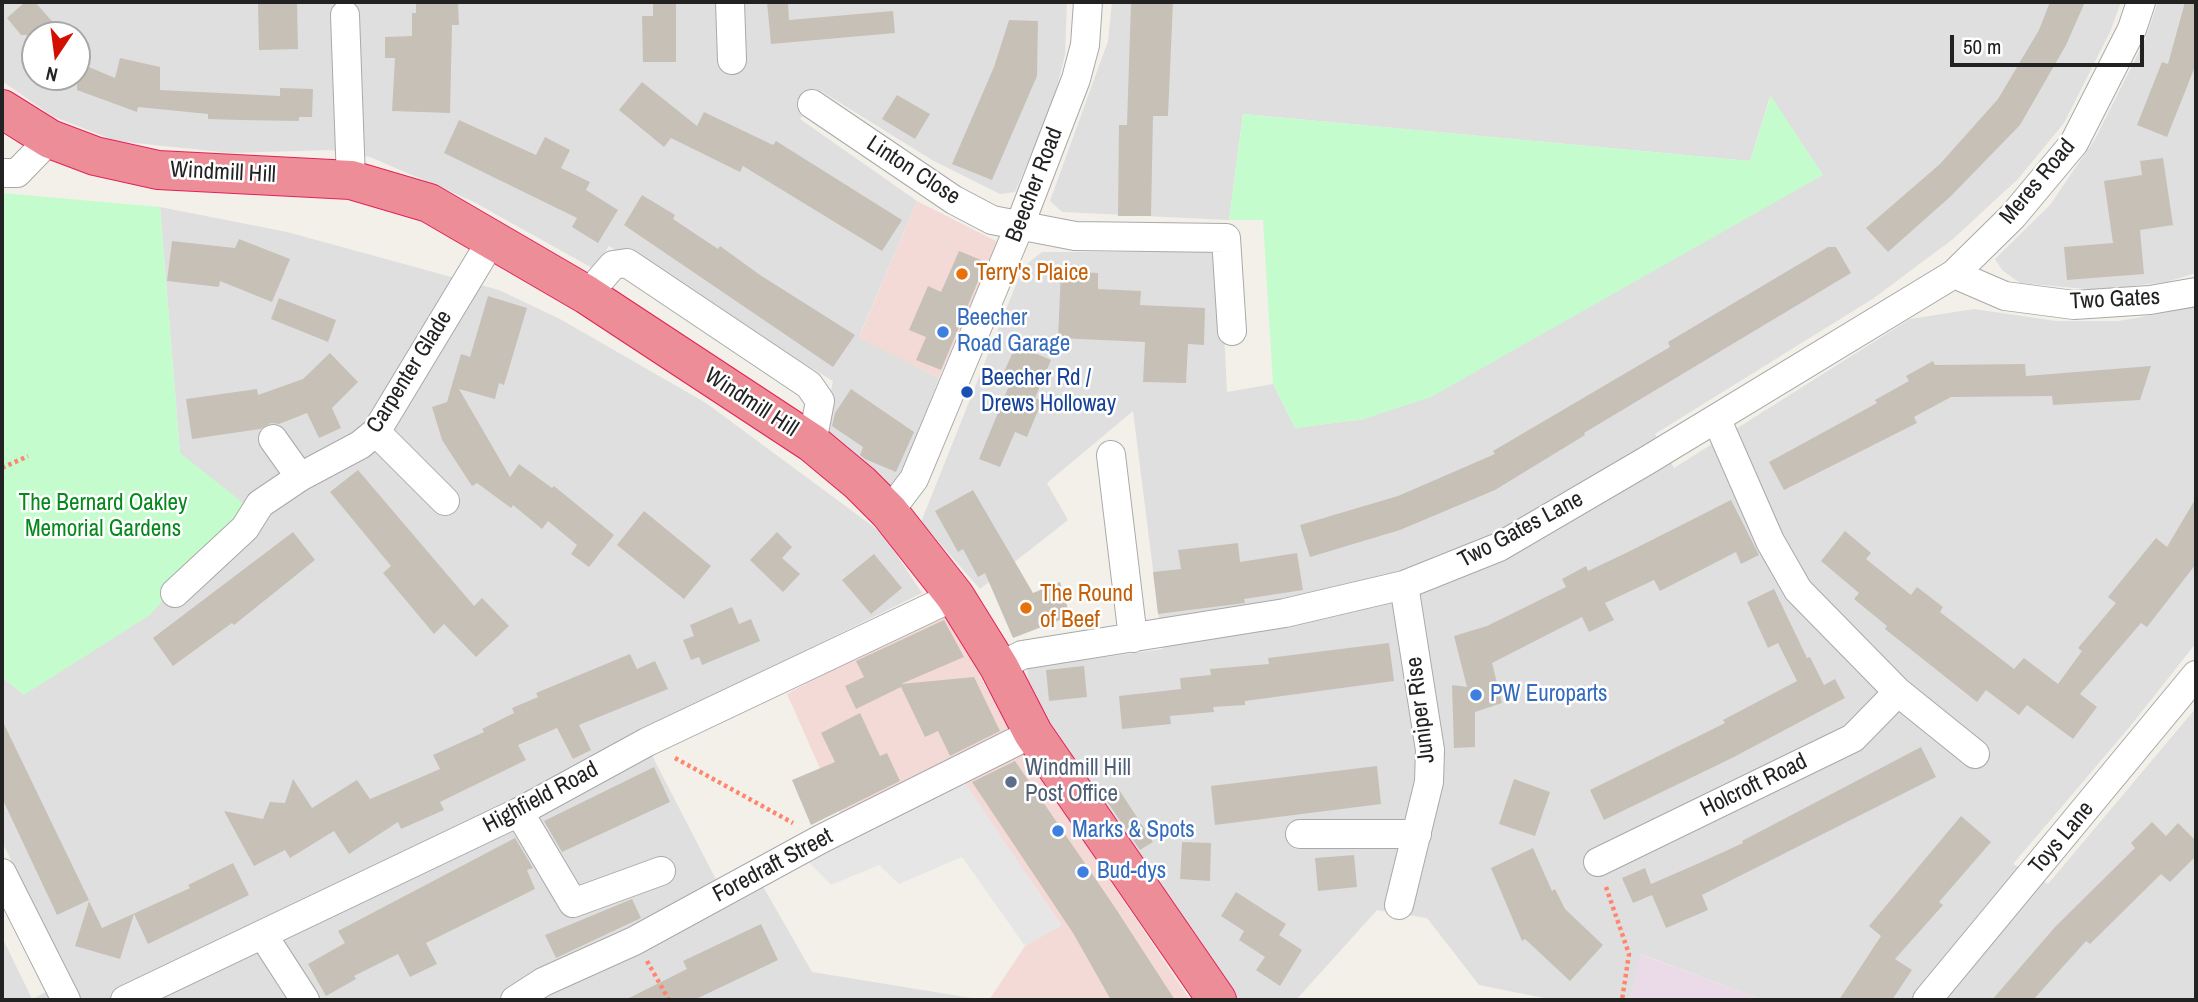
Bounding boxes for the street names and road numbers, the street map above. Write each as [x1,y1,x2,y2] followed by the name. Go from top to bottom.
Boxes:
[1001,124,1069,246] street label: Beecher Road
[861,131,965,211] street label: Linton Close
[1994,134,2082,230] street label: Meres Road
[169,156,277,190] street label: Windmill Hill
[2069,284,2161,316] street label: Two Gates
[361,306,459,438] street label: Carpenter Glade
[699,363,803,443] street label: Windmill Hill
[1454,486,1588,574] street label: Two Gates Lane
[1401,655,1441,765] street label: Juniper Rise
[1696,748,1812,824] street label: Holcroft Road
[479,756,603,840] street label: Highfield Road
[2024,796,2100,880] street label: Toys Lane
[709,823,837,909] street label: Foredraft Street

